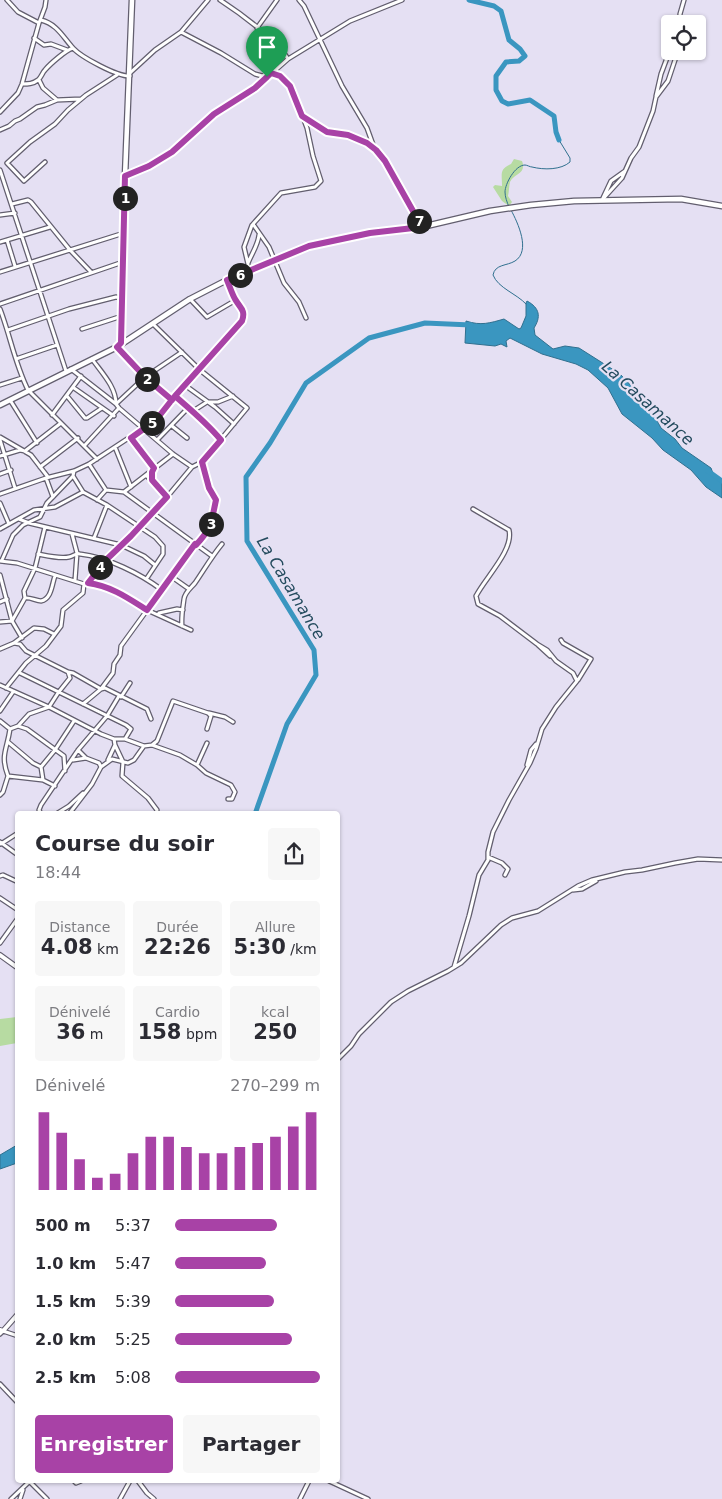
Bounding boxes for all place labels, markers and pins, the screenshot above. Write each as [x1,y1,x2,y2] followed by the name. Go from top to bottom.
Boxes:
[246,26,288,77] pin
[112,186,138,210] pin: 1
[406,208,432,234] pin: 7
[228,262,252,288] pin: 6
[134,366,160,392] pin: 2
[140,410,164,436] pin: 5
[198,512,224,536] pin: 3
[88,554,112,580] pin: 4

